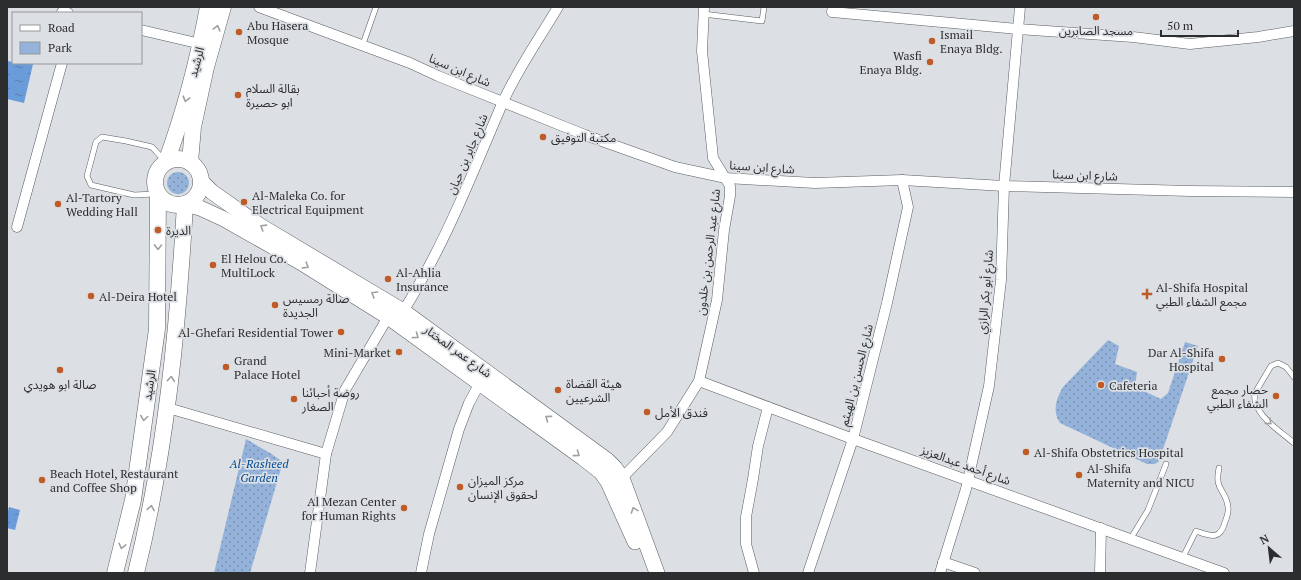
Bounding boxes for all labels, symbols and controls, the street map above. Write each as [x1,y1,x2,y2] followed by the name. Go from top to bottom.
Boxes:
[12,12,142,64] legend
[1091,12,1101,22] marker: مسجد الصابرين
[1161,12,1238,38] scale bar
[247,18,308,47] place label: Abu Hasera Mosque
[1167,18,1194,33] text: 50 m
[48,20,75,35] text: Road
[1059,23,1133,38] place label: مسجد الصابرين
[212,25,221,32] one-way arrow
[234,27,244,37] marker: Abu Hasera Mosque
[940,27,1003,56] place label: Ismail Enaya Bldg.
[927,36,937,46] marker: Ismail Enaya Bldg.
[48,40,73,55] text: Park
[185,45,207,79] street label: الرشيد
[859,48,922,77] place label: Wasfi Enaya Bldg.
[426,50,493,92] street label: شارع ابن سينا
[925,57,935,67] marker: Wasfi Enaya Bldg.
[246,81,300,110] place label: بقالة السلام ابو حصيرة
[233,90,243,100] marker: بقالة السلام ابو حصيرة
[182,96,191,103] one-way arrow
[443,112,493,197] street label: شارع جابر بن حيان
[551,130,616,146] place label: مكتبة التوفيق
[538,132,548,142] marker: مكتبة التوفيق
[729,157,795,179] street label: شارع ابن سينا
[1052,166,1118,186] street label: شارع ابن سينا
[252,188,364,217] place label: Al-Maleka Co. for Electrical Equipment
[693,188,725,316] street label: شارع عبد الرحمن بن خلدون
[66,190,138,219] place label: Al-Tartory Wedding Hall
[239,197,249,207] marker: Al-Maleka Co. for Electrical Equipment
[53,199,63,209] marker: Al-Tartory Wedding Hall
[166,223,191,238] place label: الديرة
[260,224,267,231] one-way arrow
[153,225,163,235] marker: الديرة
[154,244,162,250] one-way arrow
[974,249,999,335] street label: شارع أبو بكر الرازي
[221,251,287,280] place label: El Helou Co. MultiLock
[208,260,218,270] marker: El Helou Co. MultiLock
[302,262,309,269] one-way arrow
[396,265,449,294] place label: Al-Ahlia Insurance
[383,274,393,284] marker: Al-Ahlia Insurance
[1156,280,1249,311] place label: Al-Shifa Hospital مجمع الشفاء الطبي
[1141,288,1153,300] marker: Al-Shifa Hospital مجمع الشفاء الطبي
[99,289,177,304] place label: Al-Deira Hotel
[86,291,96,301] marker: Al-Deira Hotel
[283,291,349,320] place label: صالة رمسيس الجديدة
[371,291,378,299] one-way arrow
[270,300,280,310] marker: صالة رمسيس الجديدة
[419,321,495,382] street label: شارع عمر المختار
[836,323,878,428] street label: شارع الحسن بن الهيثم
[178,325,333,340] place label: Al-Ghefari Residential Tower
[336,327,346,337] marker: Al-Ghefari Residential Tower
[411,331,418,338] one-way arrow
[324,345,392,360] place label: Mini-Market
[1148,345,1214,374] place label: Dar Al-Shifa Hospital
[394,347,404,357] marker: Mini-Market
[234,353,301,382] place label: Grand Palace Hotel
[1217,354,1227,364] marker: Dar Al-Shifa Hospital
[221,362,231,372] marker: Grand Palace Hotel
[55,365,65,375] marker: صالة ابو هويدي
[139,369,159,401] street label: الرشيد
[166,376,175,382] one-way arrow
[566,376,622,405] place label: هيئة القضاة الشرعيين
[24,377,96,394] place label: صالة ابو هويدي
[1109,378,1157,393] place label: Cafeteria
[1096,380,1106,390] marker: Cafeteria
[1207,382,1268,413] place label: حصار مجمع الشفاء الطبي
[301,385,360,414] place label: روضة أحبائنا الصغار
[553,385,563,395] marker: هيئة القضاة الشرعيين
[1271,391,1281,401] marker: حصار مجمع الشفاء الطبي
[289,394,299,404] marker: روضة أحبائنا الصغار
[655,405,708,420] place label: فندق الأمل
[642,407,652,417] marker: فندق الأمل
[140,415,149,421] one-way arrow
[546,416,553,423] one-way arrow
[1265,417,1272,424] one-way arrow
[918,442,1013,490] street label: شارع أحمد عبدالعزيز
[1034,445,1184,460] place label: Al-Shifa Obstetrics Hospital
[1021,447,1031,457] marker: Al-Shifa Obstetrics Hospital
[573,449,580,456] one-way arrow
[228,456,289,485] park label: Al-Rasheed Garden
[1087,461,1194,490] place label: Al-Shifa Maternity and NICU
[50,466,179,495] place label: Beach Hotel, Restaurant and Coffee Shop
[1074,470,1084,480] marker: Al-Shifa Maternity and NICU
[468,473,538,503] place label: مركز الميزان لحقوق الإنسان
[37,475,47,485] marker: Beach Hotel, Restaurant and Coffee Shop
[455,482,465,492] marker: مركز الميزان لحقوق الإنسان
[302,494,396,523] place label: Al Mezan Center for Human Rights
[399,503,409,513] marker: Al Mezan Center for Human Rights
[146,504,154,511] one-way arrow
[630,507,638,514] one-way arrow
[1249,528,1289,568] north arrow
[1257,531,1272,547] text: N
[118,542,126,549] one-way arrow

